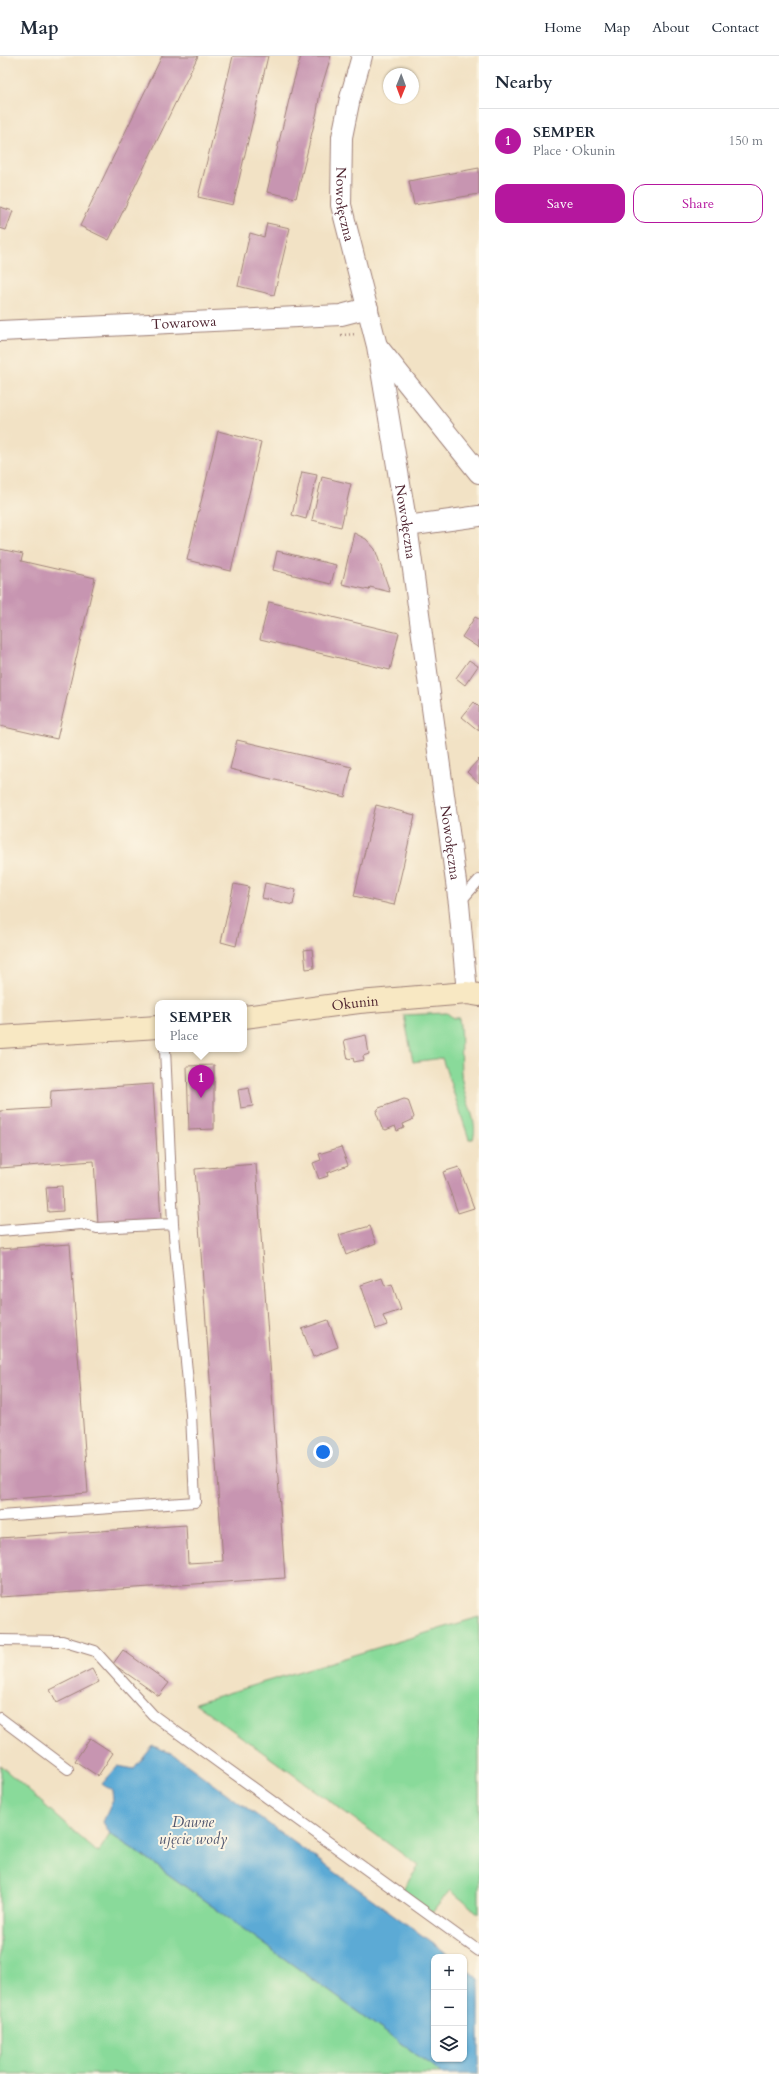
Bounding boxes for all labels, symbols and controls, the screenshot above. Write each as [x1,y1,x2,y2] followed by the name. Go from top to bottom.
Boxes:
[20,15,59,41] text: Map
[544,18,582,37] text: Home
[604,18,630,37] text: Map
[652,18,689,37] text: About
[711,18,759,37] text: Contact
[383,68,419,104] north arrow
[495,71,552,94] text: Nearby
[533,122,595,142] text: SEMPER
[505,132,511,150] text: 1
[729,132,763,150] text: 150 m
[533,142,616,160] text: Place · Okunin
[331,167,359,243] street label: Nowołęczna
[495,184,625,223] button: Save
[633,184,763,223] button: Share
[151,312,217,334] street label: Towarowa
[390,483,420,560] street label: Nowołęczna
[436,804,465,881] street label: Nowołęczna
[331,991,379,1015] street label: Okunin
[155,1000,247,1052] popup
[170,1007,232,1027] text: SEMPER
[170,1027,198,1045] text: Place
[188,1065,214,1098] pin: 1
[313,1442,333,1462] your location
[159,1812,228,1849] water label: Dawne ujęcie wody
[431,1954,467,2062] map controls
[431,1954,467,1990] button: +
[431,1990,467,2026] button: −
[431,2026,467,2062] button: layers

